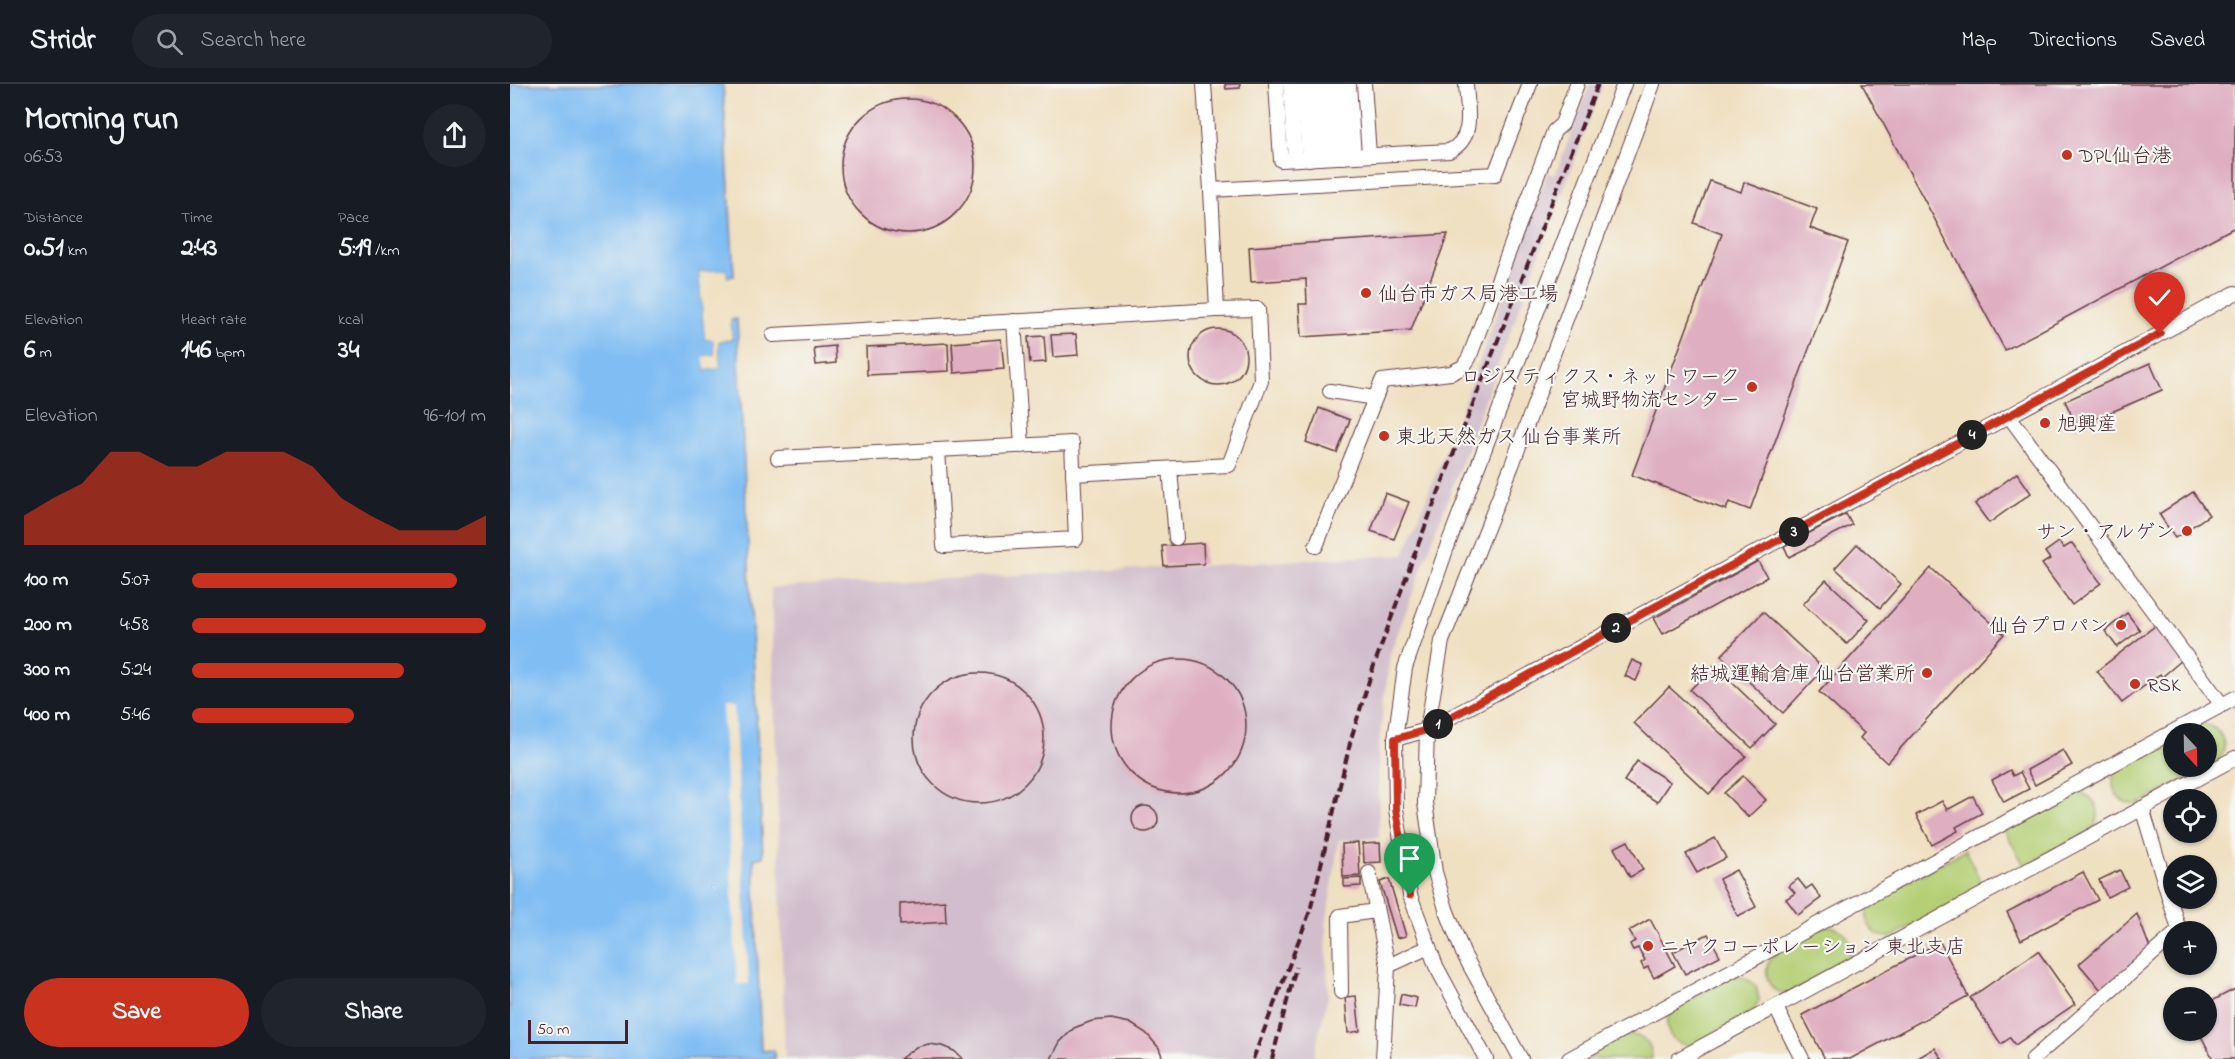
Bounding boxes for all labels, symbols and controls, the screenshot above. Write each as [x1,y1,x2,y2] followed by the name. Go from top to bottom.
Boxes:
[132,14,552,68] search box
[30,21,96,62] text: Stridr
[153,25,186,58] icon: search
[201,25,306,57] text: Search here
[1961,26,1997,56] text: Map
[2030,26,2117,56] text: Directions
[2150,26,2205,56] text: Saved
[24,96,178,144] text: Morning run
[423,104,486,167] button: share
[24,143,63,172] text: 06:53
[2078,143,2171,172] place label: DPL仙台港
[2060,148,2074,162] marker: DPL仙台港
[24,206,83,230] text: Distance
[181,206,213,230] text: Time
[338,206,369,230] text: Pace
[24,230,64,268] text: 0.51
[181,230,218,268] text: 2:43
[338,230,371,268] text: 5:19
[64,239,87,263] text: km
[371,239,400,263] text: /km
[2134,272,2185,334] pin
[1378,281,1558,310] place label: 仙台市ガス局港工場
[2143,281,2176,314] icon: check
[1359,286,1373,300] marker: 仙台市ガス局港工場
[24,308,83,332] text: Elevation
[181,308,247,332] text: Heart rate
[338,308,363,332] text: kcal
[24,332,35,370] text: 6
[181,332,211,370] text: 146
[338,332,359,370] text: 34
[35,341,52,365] text: m
[211,341,245,365] text: bpm
[1461,364,1740,416] place label: ロジスティクス・ネットワーク 宮城野物流センター
[1745,380,1759,394] marker: ロジスティクス・ネットワーク 宮城野物流センター
[24,402,98,431] text: Elevation
[424,402,486,431] text: 96–101 m
[2057,411,2117,440] place label: 旭興産
[2038,416,2052,430] marker: 旭興産
[1957,420,1987,450] pin: 4
[1969,423,1975,447] text: 4
[1396,424,1621,453] place label: 東北天然ガス 仙台事業所
[1377,429,1391,443] marker: 東北天然ガス 仙台事業所
[1779,517,1809,547] pin: 3
[2036,519,2175,548] place label: サン・アルゲン
[1791,520,1797,544] text: 3
[2180,524,2194,538] marker: サン・アルゲン
[24,566,68,595] text: 100 m
[120,566,150,595] text: 5:07
[24,611,72,640] text: 200 m
[120,611,149,640] text: 4:58
[1601,613,1631,643] pin: 2
[1989,613,2109,642] place label: 仙台プロパン
[1612,616,1620,640] text: 2
[2114,618,2128,632] marker: 仙台プロパン
[24,656,70,685] text: 300 m
[120,656,151,685] text: 5:24
[1690,661,1915,690] place label: 結城運輸倉庫 仙台営業所
[1920,666,1934,680] marker: 結城運輸倉庫 仙台営業所
[2147,672,2181,701] place label: RSK
[2128,677,2142,691] marker: RSK
[24,701,70,730] text: 400 m
[120,701,150,730] text: 5:46
[1423,709,1453,739] pin: 1
[1435,712,1441,736] text: 1
[2163,723,2217,777] north arrow
[2163,723,2217,1041] map controls
[2163,789,2217,843] button: locate
[1384,833,1435,895] pin
[1393,842,1426,875] icon: arrive
[2163,855,2217,909] button: layers
[2163,921,2217,975] button: +
[1660,934,1965,963] place label: ニヤクコーポレーション 東北支店
[1641,939,1655,953] marker: ニヤクコーポレーション 東北支店
[24,978,249,1047] button: Save
[261,978,486,1047] button: Share
[2163,987,2217,1041] button: −
[528,1017,628,1044] scale bar
[537,1018,569,1042] text: 50 m

